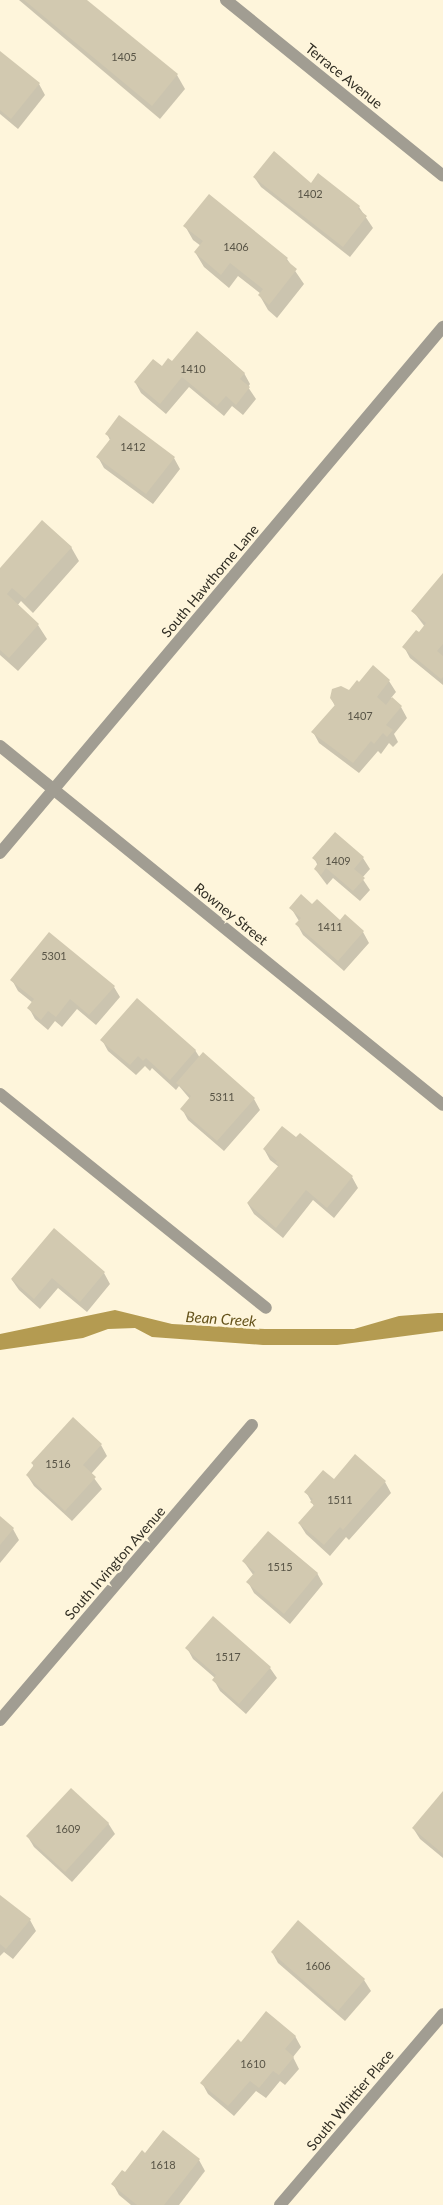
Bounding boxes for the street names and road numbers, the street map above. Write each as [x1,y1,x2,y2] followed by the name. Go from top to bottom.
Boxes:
[302,40,386,112] street label: Terrace Avenue
[158,521,262,641] street label: South Hawthorne Lane
[191,879,271,949] street label: Rowney Street
[61,1503,169,1623] street label: South Irvington Avenue
[303,2046,397,2154] street label: South Whittier Place

